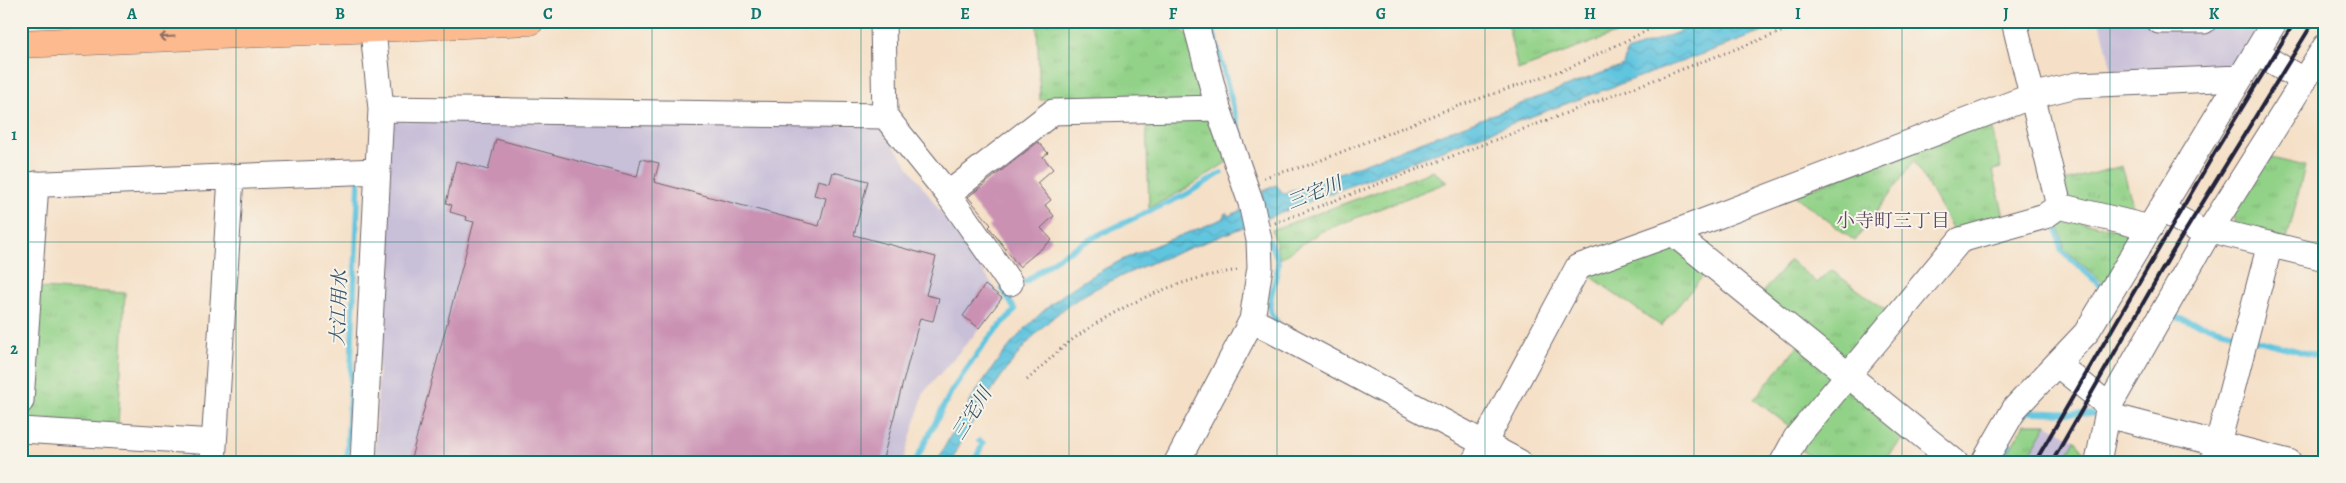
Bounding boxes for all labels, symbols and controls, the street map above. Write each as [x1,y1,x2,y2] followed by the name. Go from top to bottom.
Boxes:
[126,3,138,25] text: A
[335,3,345,25] text: B
[543,3,553,25] text: C
[750,3,762,25] text: D
[960,3,970,25] text: E
[1169,3,1178,25] text: F
[1376,3,1386,25] text: G
[1584,3,1596,25] text: H
[1795,3,1801,25] text: I
[2003,3,2009,25] text: J
[2209,3,2220,25] text: K
[159,32,175,41] one-way arrow
[11,124,17,146] text: 1
[1283,169,1348,216] water label: 三宅川
[1836,208,1950,234] district label: 小寺町三丁目
[325,268,353,346] water label: 大江用水
[10,338,18,360] text: 2
[946,381,999,445] water label: 三宅川

